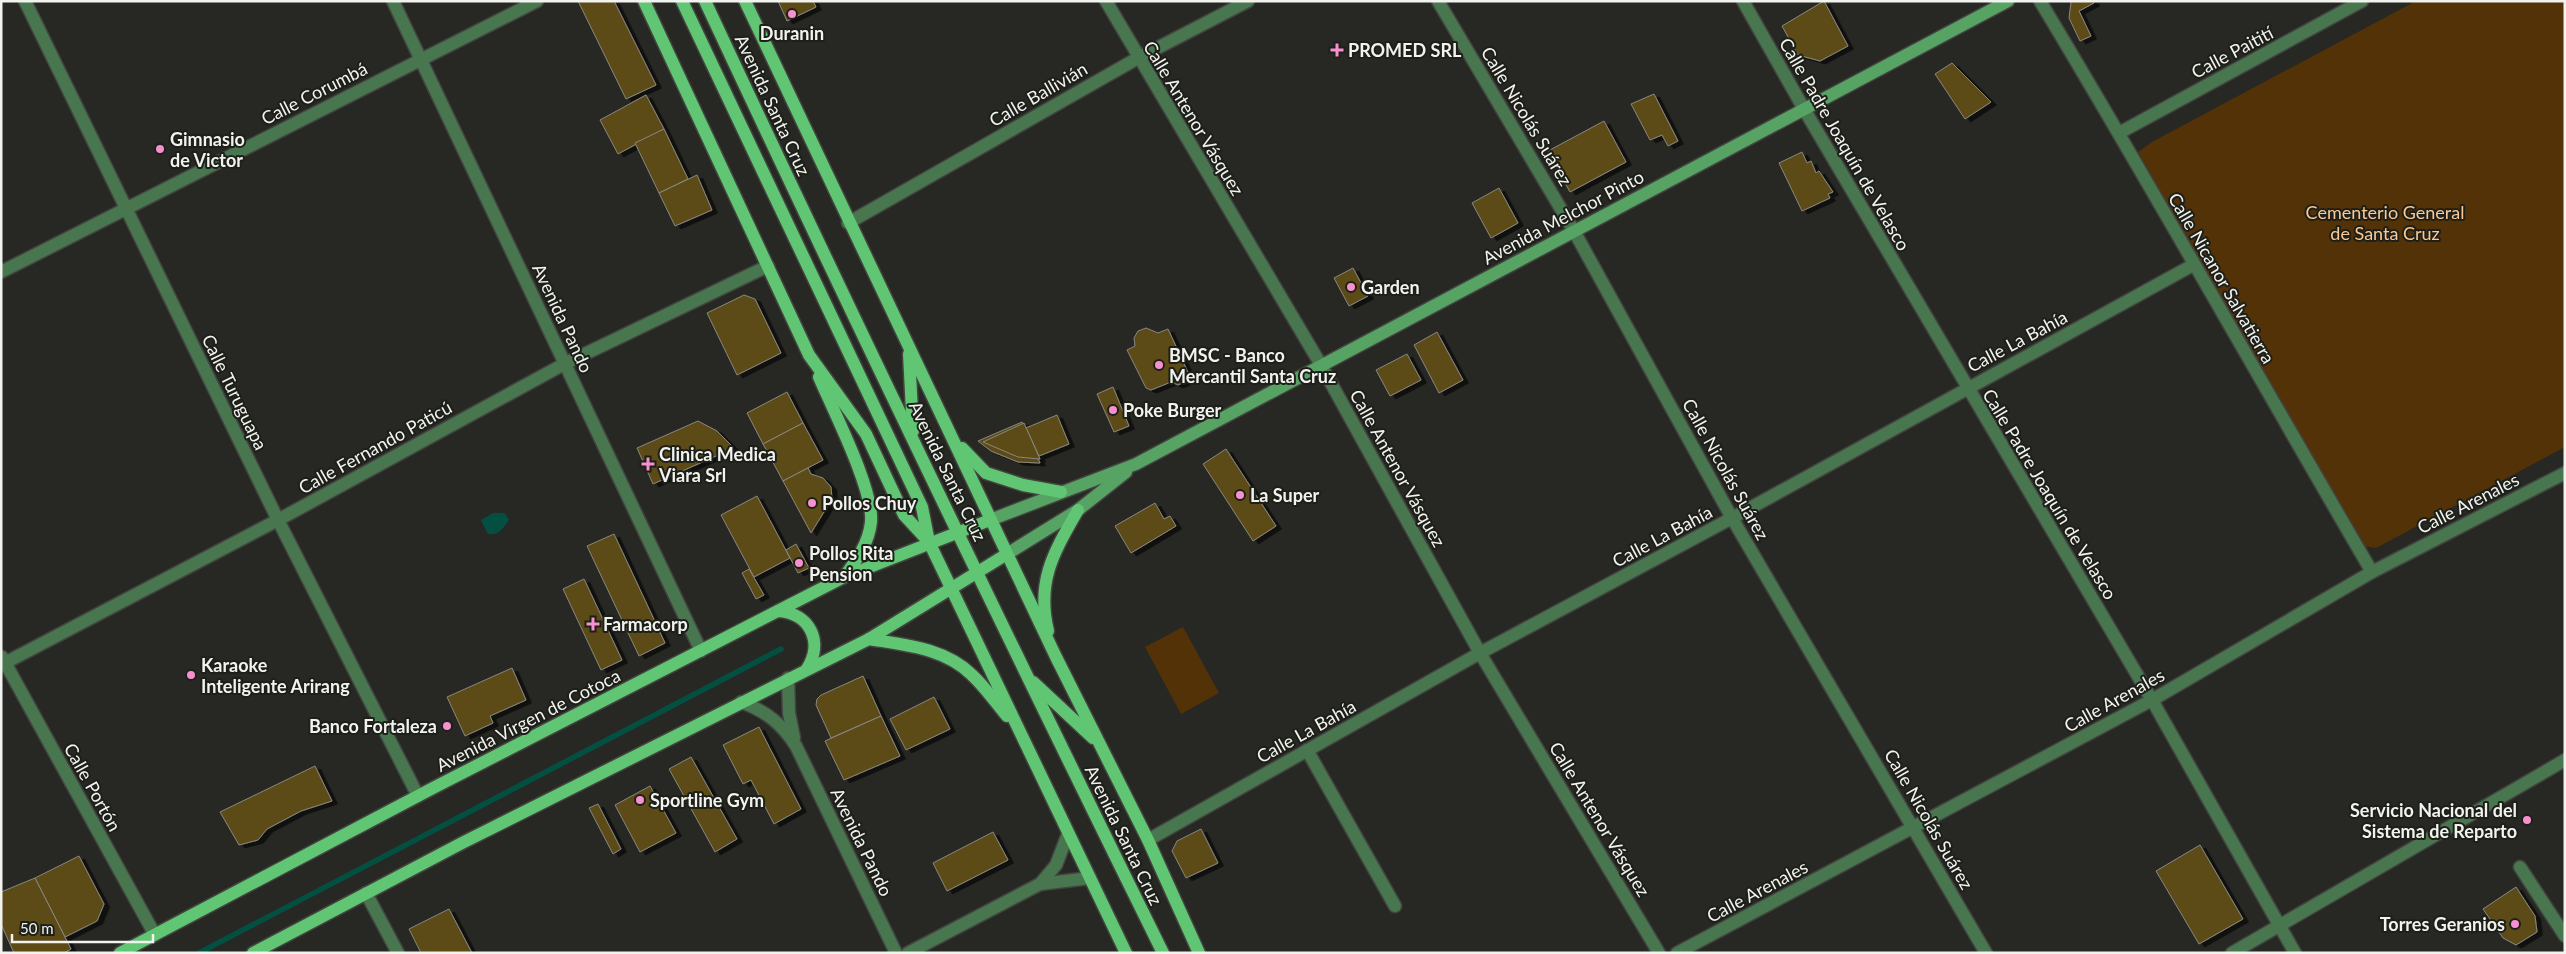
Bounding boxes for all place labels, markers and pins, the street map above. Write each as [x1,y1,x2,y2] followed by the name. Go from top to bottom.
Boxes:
[786,8,798,20] marker: Duranin
[760,22,824,44] place label: Duranin
[1348,39,1462,61] place label: PROMED SRL
[1330,43,1344,57] marker: PROMED SRL
[170,128,245,171] place label: Gimnasio de Victor
[154,143,166,155] marker: Gimnasio de Victor
[1361,276,1420,298] place label: Garden
[1345,281,1357,293] marker: Garden
[1169,344,1336,387] place label: BMSC - Banco Mercantil Santa Cruz
[1153,359,1165,371] marker: BMSC - Banco Mercantil Santa Cruz
[1123,399,1222,421] place label: Poke Burger
[1107,404,1119,416] marker: Poke Burger
[658,443,776,486] place label: Clinica Medica Viara Srl
[641,457,655,471] marker: Clinica Medica Viara Srl
[1250,484,1320,506] place label: La Super
[1234,489,1246,501] marker: La Super
[822,492,917,514] place label: Pollos Chuy
[806,497,818,509] marker: Pollos Chuy
[809,542,893,585] place label: Pollos Rita Pension
[793,557,805,569] marker: Pollos Rita Pension
[603,613,688,635] place label: Farmacorp
[587,618,599,630] marker: Farmacorp
[201,654,350,697] place label: Karaoke Inteligente Arirang
[185,669,197,681] marker: Karaoke Inteligente Arirang
[309,715,437,737] place label: Banco Fortaleza
[441,720,453,732] marker: Banco Fortaleza
[650,789,764,811] place label: Sportline Gym
[634,794,646,806] marker: Sportline Gym
[2350,799,2517,842] place label: Servicio Nacional del Sistema de Reparto
[2521,814,2533,826] marker: Servicio Nacional del Sistema de Reparto
[2380,913,2505,935] place label: Torres Geranios
[2509,918,2521,930] marker: Torres Geranios

